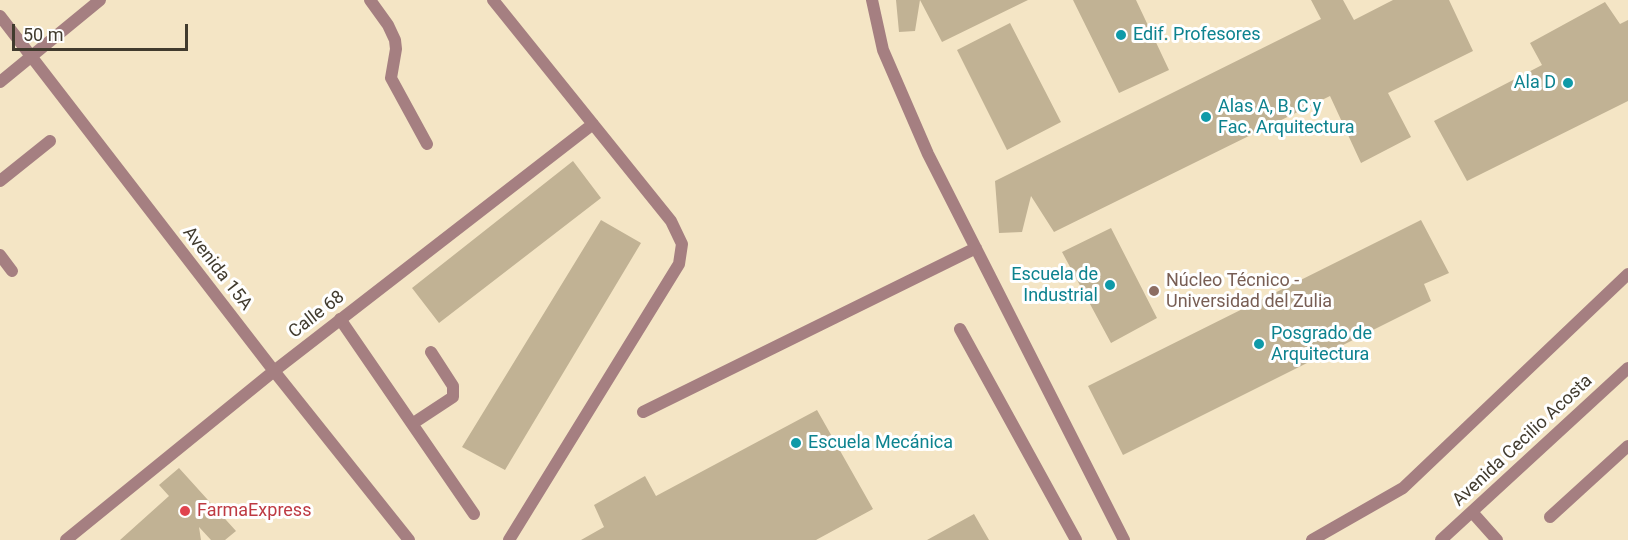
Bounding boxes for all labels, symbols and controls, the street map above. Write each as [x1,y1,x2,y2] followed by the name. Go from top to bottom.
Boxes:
[15,12,190,50] scale bar
[23,24,63,45] text: 50 m
[1133,24,1261,46] place label: Edif. Profesores
[1114,28,1128,42] marker: Edif. Profesores
[1514,72,1556,94] place label: Ala D
[1561,76,1575,90] marker: Ala D
[1218,96,1354,138] place label: Alas A, B, C y Fac. Arquitectura
[1199,110,1213,124] marker: Alas A, B, C y Fac. Arquitectura
[178,223,256,315] street label: Avenida 15A
[1011,264,1098,306] place label: Escuela de Industrial
[1166,270,1332,312] place label: Núcleo Técnico - Universidad del Zulia
[1103,278,1117,292] marker: Escuela de Industrial
[1147,284,1161,298] marker: Núcleo Técnico - Universidad del Zulia
[285,287,349,343] street label: Calle 68
[1271,323,1372,366] place label: Posgrado de Arquitectura
[1252,337,1266,351] marker: Posgrado de Arquitectura
[1449,371,1597,511] street label: Avenida Cecilio Acosta
[808,432,953,454] place label: Escuela Mecánica
[789,436,803,450] marker: Escuela Mecánica
[197,500,311,522] place label: FarmaExpress
[178,504,192,518] marker: FarmaExpress

